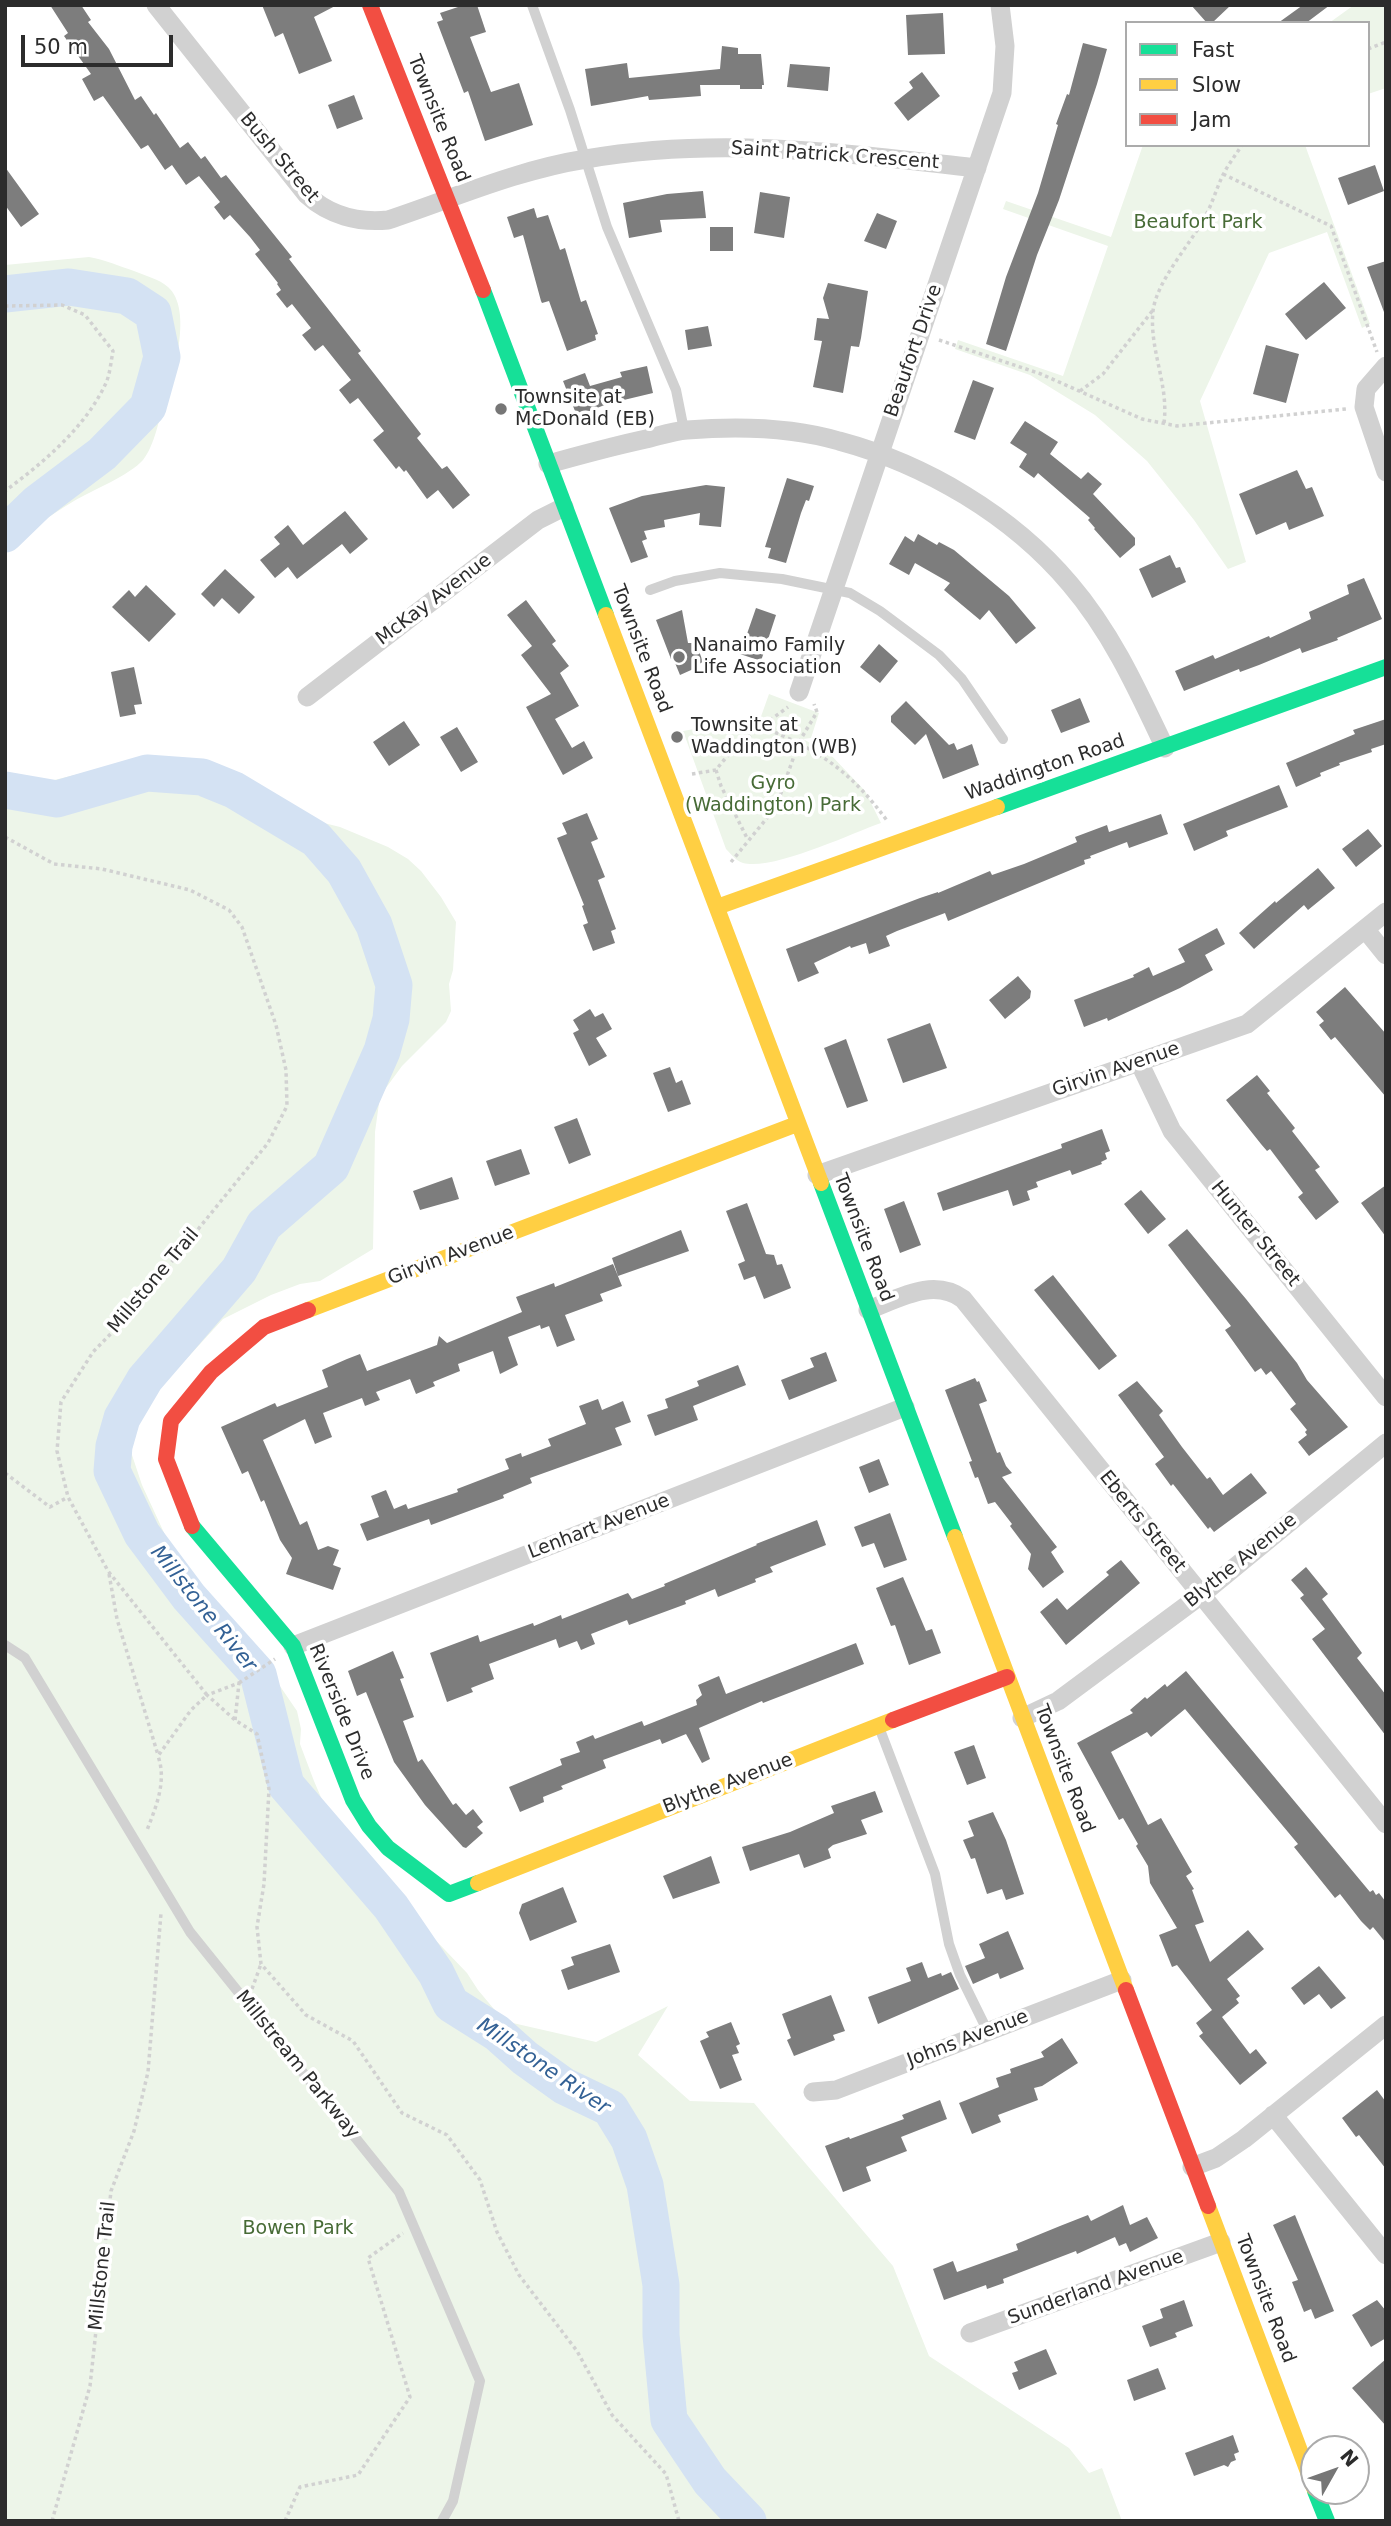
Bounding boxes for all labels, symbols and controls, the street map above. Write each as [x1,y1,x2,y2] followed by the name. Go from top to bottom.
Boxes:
[24,21,177,65] scale bar
[1125,21,1370,147] legend
[34,35,88,59] text: 50 m
[1192,38,1234,62] text: Fast
[402,52,474,186] street label: Townsite Road
[1192,73,1241,97] text: Slow
[235,108,323,208] street label: Bush Street
[1192,108,1232,132] text: Jam
[730,137,940,175] street label: Saint Patrick Crescent
[1133,212,1263,234] park label: Beaufort Park
[881,282,947,420] street label: Beaufort Drive
[515,387,655,431] place label: Townsite at McDonald (EB)
[493,401,509,417] marker: Townsite at McDonald (EB)
[372,549,496,651] street label: McKay Avenue
[606,582,676,716] street label: Townsite Road
[693,635,845,679] place label: Nanaimo Family Life Association
[671,649,687,665] marker: Nanaimo Family Life Association
[691,715,858,759] place label: Townsite at Waddington (WB)
[669,729,685,745] marker: Townsite at Waddington (WB)
[962,730,1128,806] street label: Waddington Road
[685,773,861,817] park label: Gyro (Waddington) Park
[1049,1038,1183,1102] street label: Girvin Avenue
[828,1171,898,1305] street label: Townsite Road
[1206,1177,1304,1291] street label: Hunter Street
[385,1222,517,1290] street label: Girvin Avenue
[104,1224,204,1338] street label: Millstone Trail
[1094,1466,1190,1578] street label: Eberts Street
[525,1490,673,1564] street label: Lenhart Avenue
[1180,1509,1302,1613] street label: Blythe Avenue
[144,1541,262,1677] water label: Millstone River
[303,1641,379,1783] street label: Riverside Drive
[1029,1702,1099,1836] street label: Townsite Road
[660,1749,796,1819] street label: Blythe Avenue
[230,1986,364,2144] street label: Millstream Parkway
[904,2005,1032,2073] street label: Johns Avenue
[472,2013,614,2121] water label: Millstone River
[85,2200,121,2332] street label: Millstone Trail
[242,2218,354,2240] park label: Bowen Park
[1230,2232,1300,2366] street label: Townsite Road
[1005,2246,1187,2330] street label: Sunderland Avenue
[1300,2435,1370,2505] north arrow
[1336,2445,1363,2471] text: N

